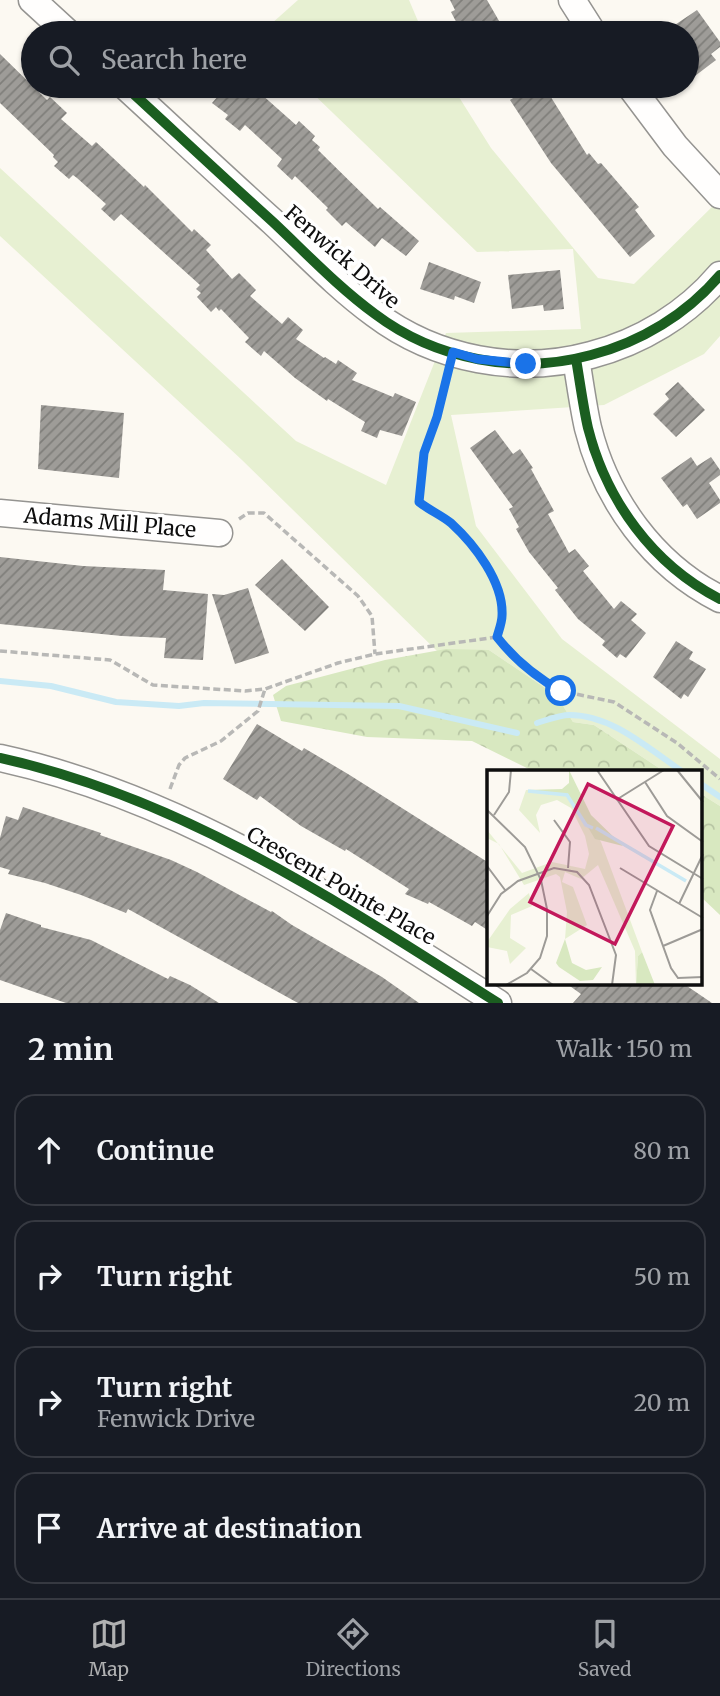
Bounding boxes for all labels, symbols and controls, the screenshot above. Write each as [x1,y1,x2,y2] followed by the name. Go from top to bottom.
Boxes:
[21,21,699,98] search box
[45,41,83,79] icon: search
[101,43,247,76] text: Search here
[279,199,406,314] street label: Fenwick Drive
[510,348,541,379] route end
[22,501,197,543] street label: Adams Mill Place
[545,675,576,706] route start
[487,770,702,986] inset map
[242,820,441,951] street label: Crescent Pointe Place
[28,1030,113,1068] text: 2 min
[556,1034,692,1063] text: Walk · 150 m
[30,1131,68,1169] icon: ahead
[97,1134,214,1167] text: Continue
[633,1136,690,1165] text: 80 m
[30,1257,68,1295] icon: right
[97,1260,232,1293] text: Turn right
[634,1262,690,1291] text: 50 m
[97,1371,232,1404] text: Turn right
[30,1383,68,1421] icon: right
[634,1388,690,1417] text: 20 m
[97,1404,255,1433] text: Fenwick Drive
[30,1509,68,1547] icon: arrive
[97,1512,362,1545] text: Arrive at destination
[88,1615,129,1681] tab: Map
[306,1615,401,1681] tab: Directions
[578,1615,632,1681] tab: Saved

